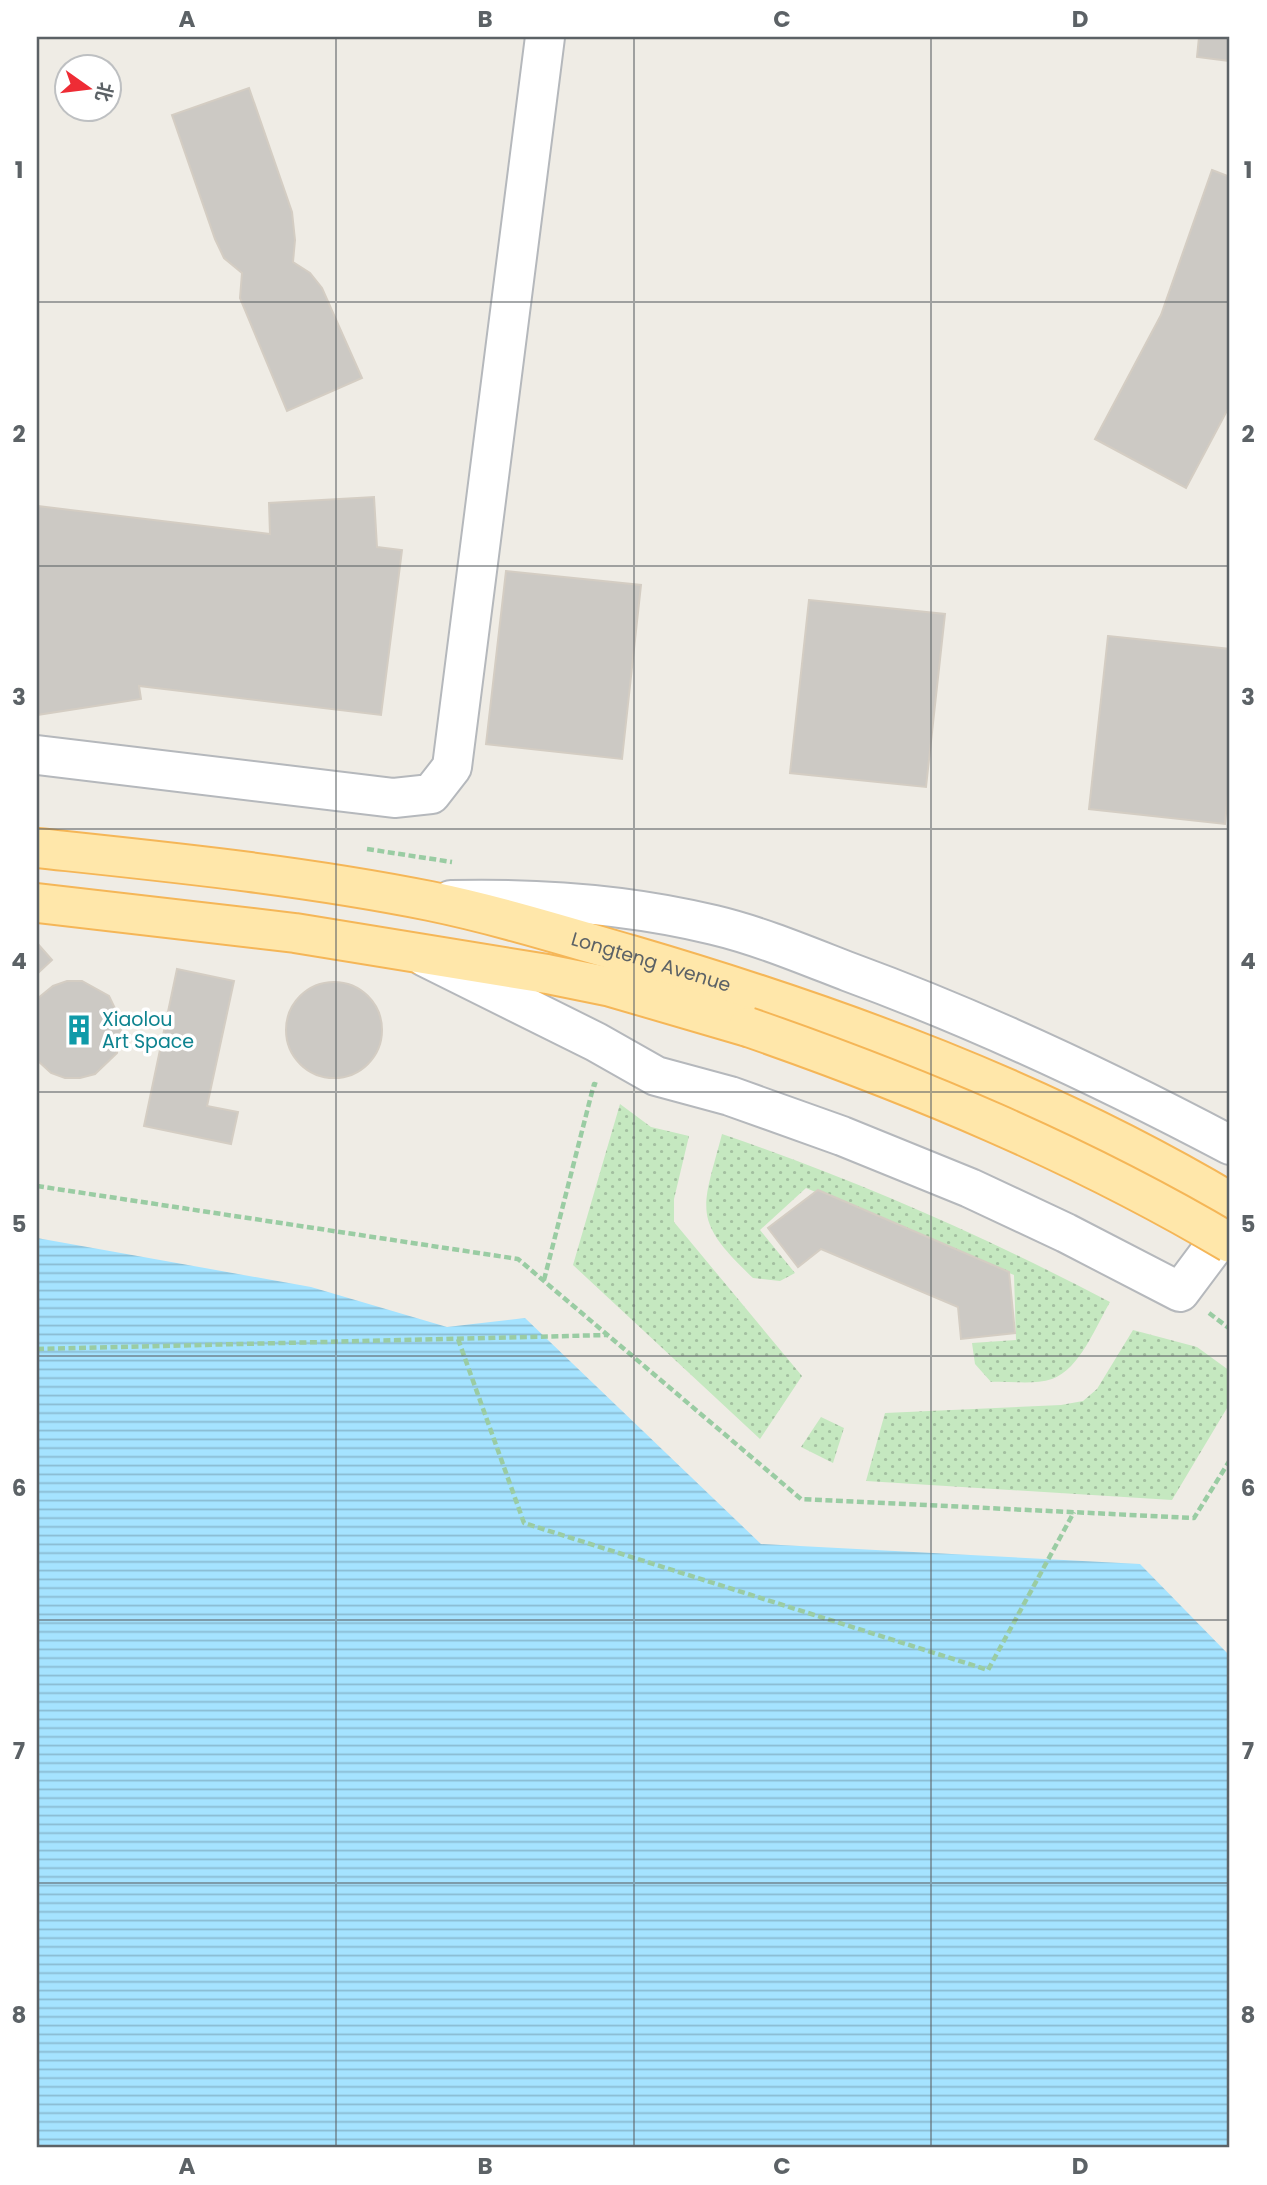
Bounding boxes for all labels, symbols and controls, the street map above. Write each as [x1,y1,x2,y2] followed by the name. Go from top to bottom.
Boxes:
[179,3,196,35] text: A
[477,3,493,35] text: B
[773,3,791,35] text: C
[1072,3,1088,35] text: D
[52,52,122,122] north arrow
[89,80,119,104] text: 北
[15,154,23,186] text: 1
[1244,154,1252,186] text: 1
[12,418,26,450] text: 2
[1241,418,1255,450] text: 2
[12,681,26,713] text: 3
[1241,681,1255,713] text: 3
[568,925,734,998] street label: Longteng Avenue
[11,945,27,977] text: 4
[1240,945,1256,977] text: 4
[102,1006,194,1055] place label: Xiaolou Art Space
[62,1013,96,1047] building icon: Xiaolou Art Space
[12,1208,26,1240] text: 5
[1241,1208,1255,1240] text: 5
[12,1472,26,1504] text: 6
[1241,1472,1255,1504] text: 6
[13,1735,25,1767] text: 7
[1242,1735,1254,1767] text: 7
[12,1999,26,2031] text: 8
[1241,1999,1255,2031] text: 8
[179,2150,196,2182] text: A
[477,2150,493,2182] text: B
[773,2150,791,2182] text: C
[1072,2150,1088,2182] text: D

